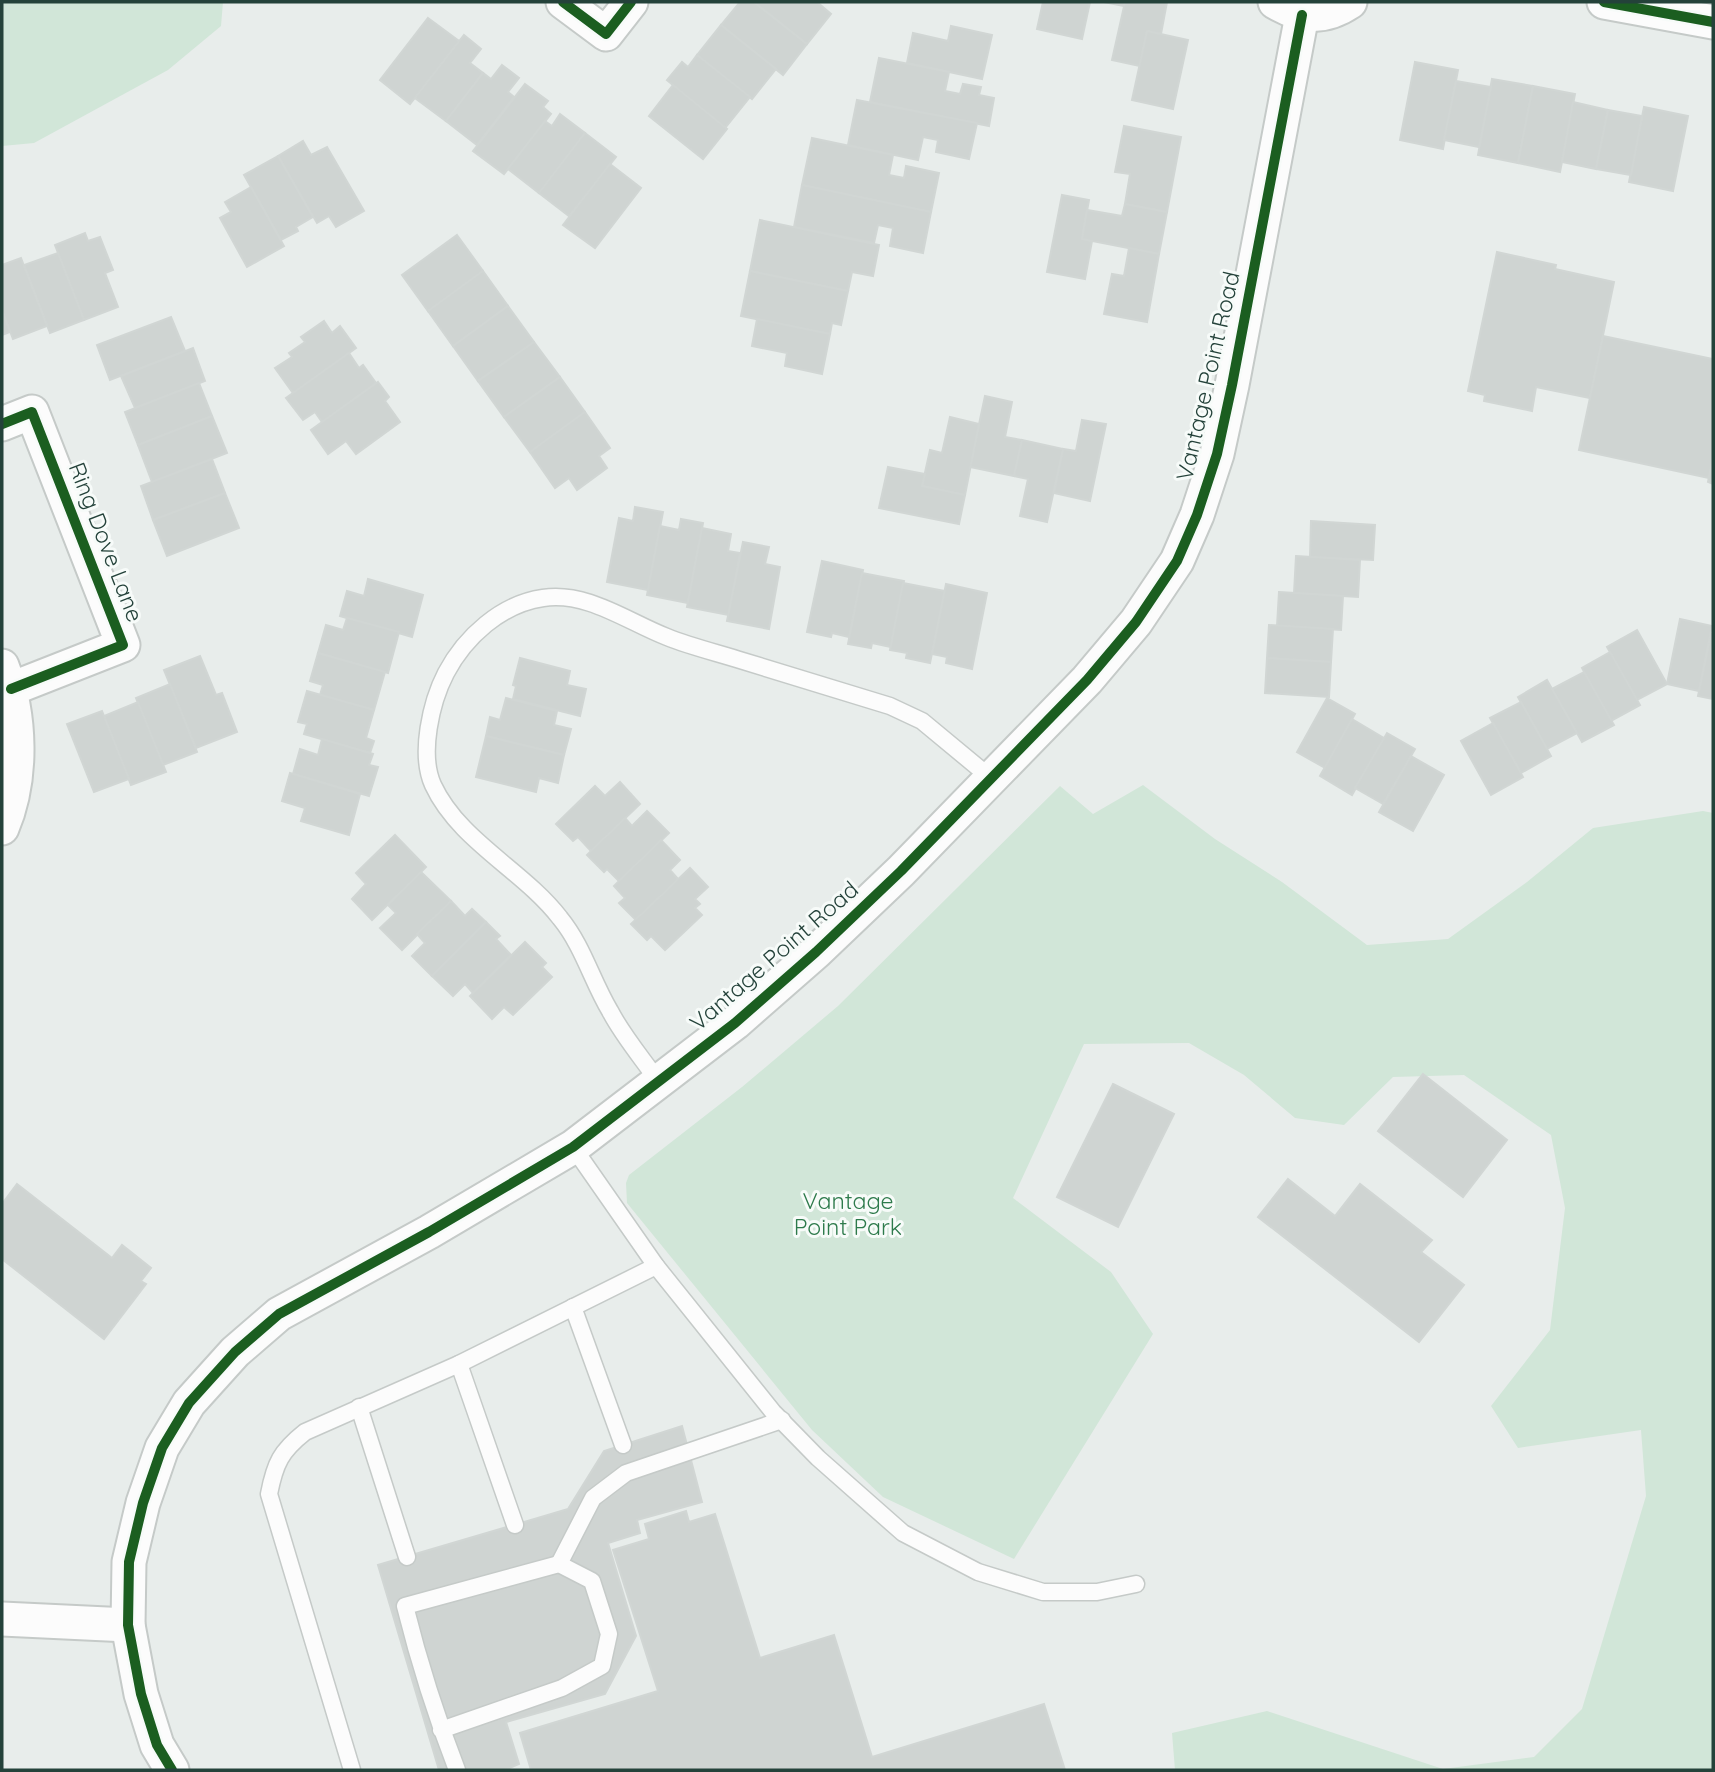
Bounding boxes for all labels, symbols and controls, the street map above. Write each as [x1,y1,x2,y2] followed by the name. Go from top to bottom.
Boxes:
[1169,268,1246,483] street label: Vantage Point Road
[63,458,150,626] street label: Ring Dove Lane
[683,875,864,1037] street label: Vantage Point Road
[794,1186,902,1241] park label: Vantage Point Park

